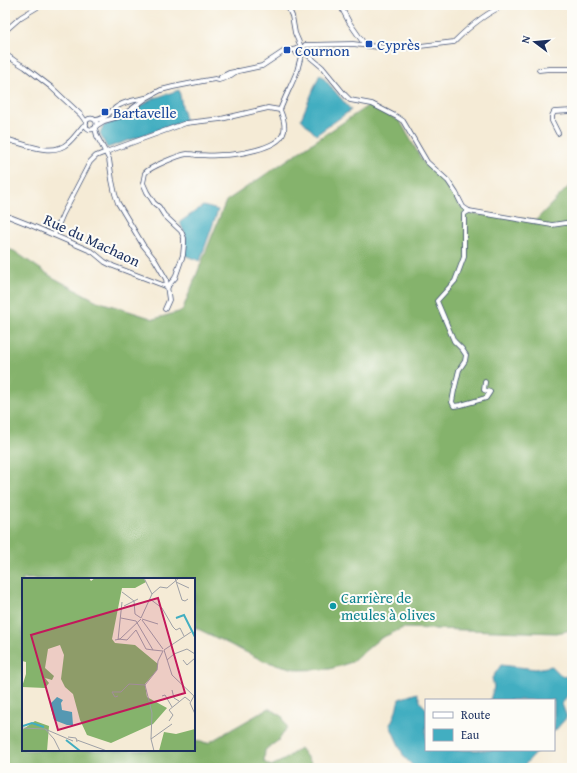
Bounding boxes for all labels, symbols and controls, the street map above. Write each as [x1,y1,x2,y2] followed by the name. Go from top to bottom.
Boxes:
[515,22,555,62] north arrow
[517,33,534,45] text: N
[377,34,420,55] place label: Cyprès
[364,39,374,49] marker: Cyprès
[295,40,350,61] place label: Cournon
[282,45,292,55] marker: Cournon
[113,102,177,123] place label: Bartavelle
[100,107,110,117] marker: Bartavelle
[40,209,144,272] street label: Rue du Machaon
[22,578,195,751] inset map
[341,587,436,625] place label: Carrière de meules à olives
[328,601,338,611] marker: Carrière de meules à olives
[425,699,555,751] legend
[461,706,491,723] text: Route
[461,726,480,743] text: Eau

